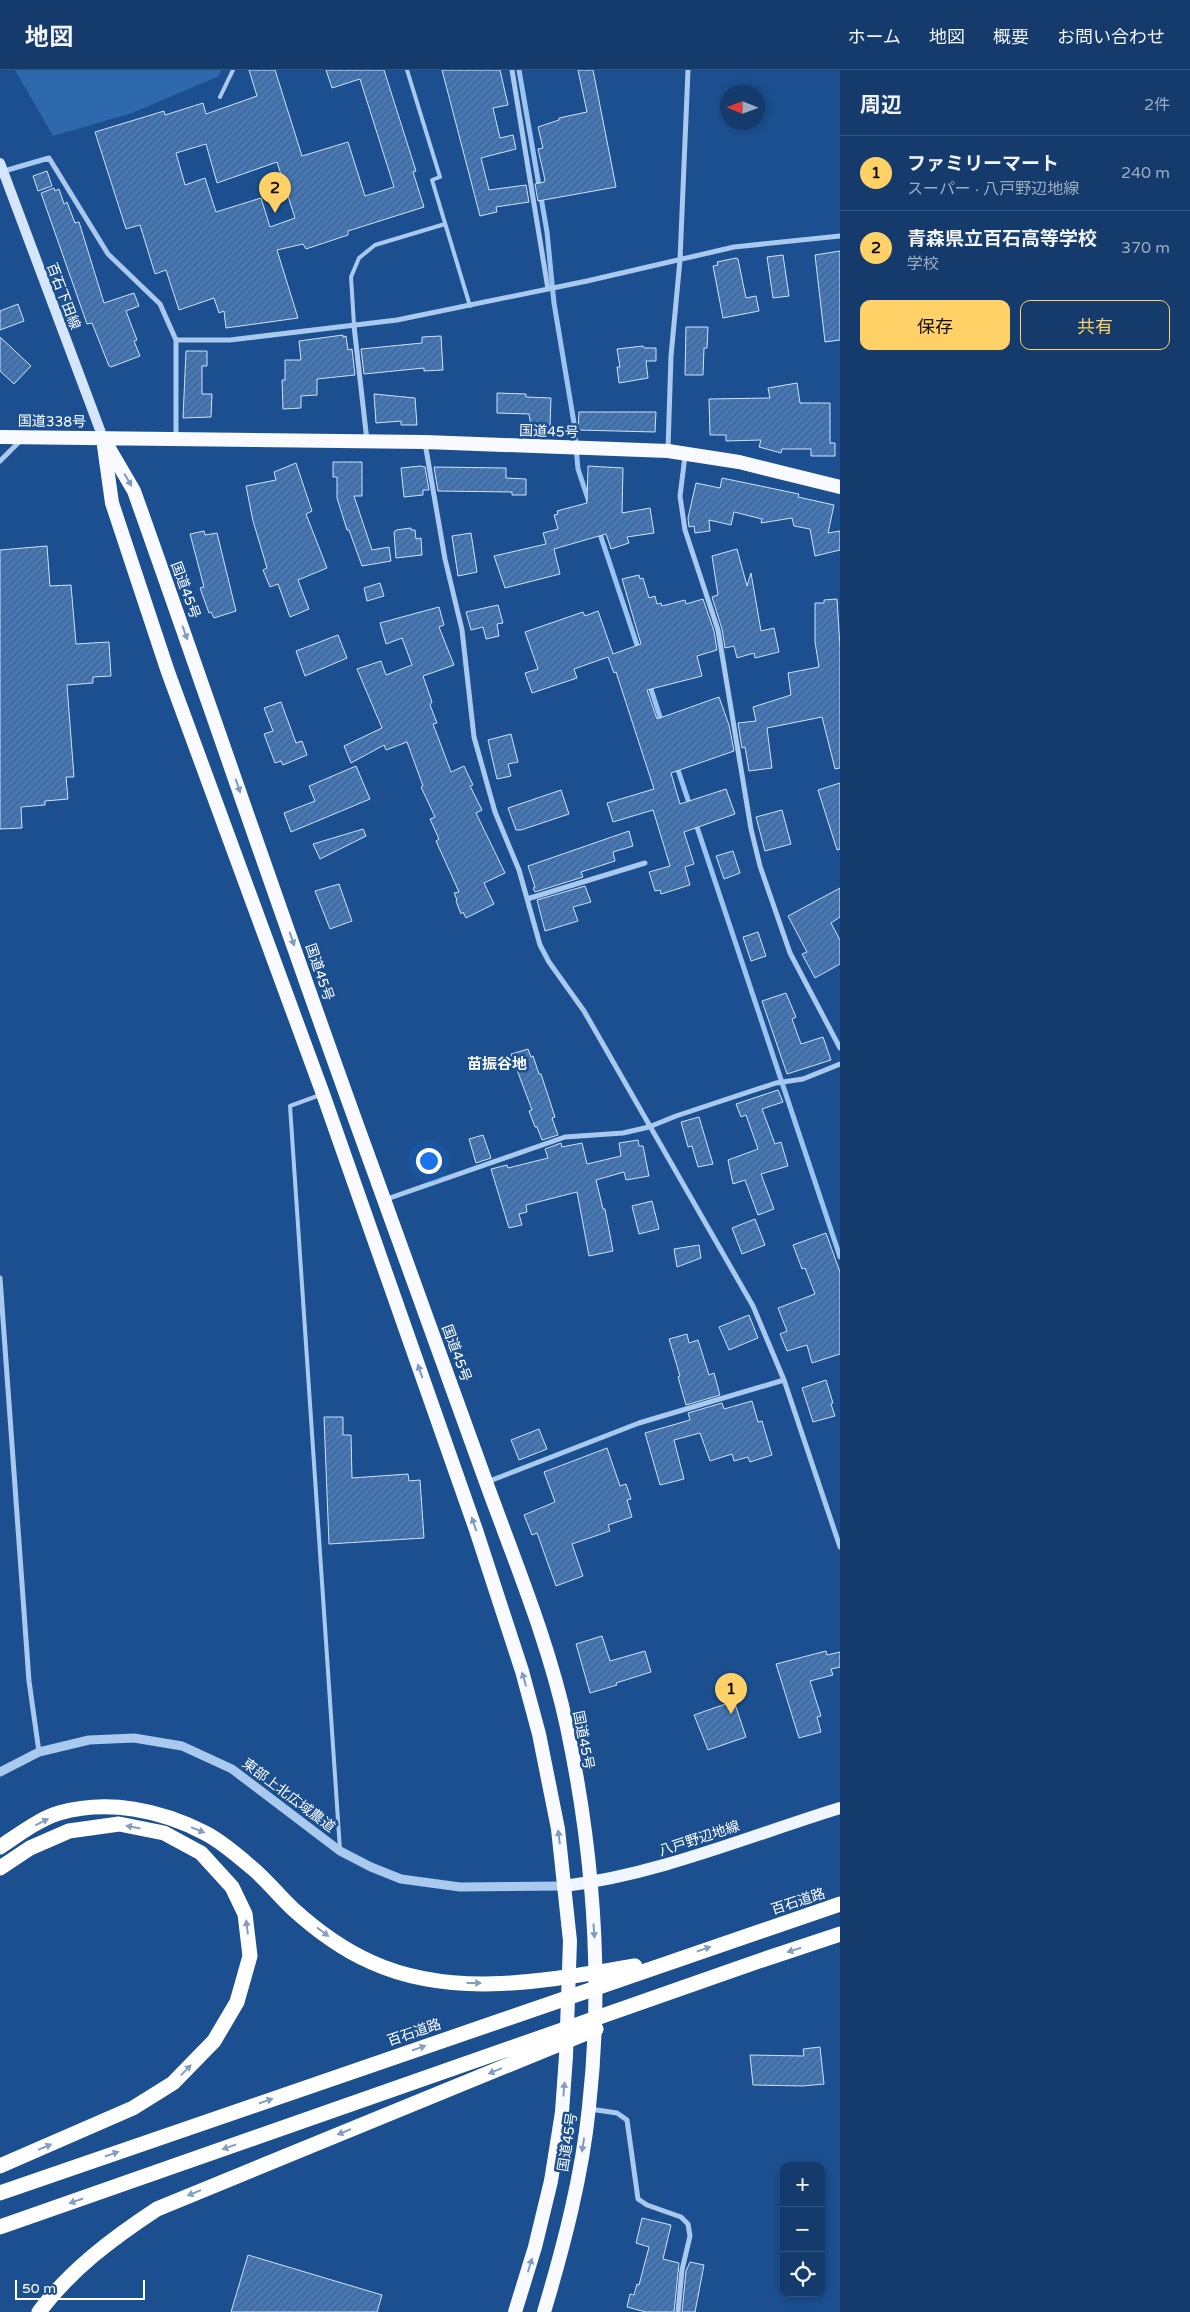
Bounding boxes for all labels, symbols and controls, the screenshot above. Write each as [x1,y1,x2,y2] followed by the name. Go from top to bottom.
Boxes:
[25,23,73,52] text: 地図
[848,26,901,48] text: ホーム
[929,26,965,48] text: 地図
[993,26,1029,48] text: 概要
[1057,26,1165,48] text: お問い合わせ
[720,85,765,130] north arrow
[860,93,902,118] text: 周辺
[1144,95,1170,115] text: 2件
[907,153,1059,175] text: ファミリーマート
[871,163,881,183] text: 1
[1121,163,1170,183] text: 240 m
[259,172,291,213] pin: 2
[907,179,1079,199] text: スーパー · 八戸野辺地線
[907,228,1097,250] text: 青森県立百石高等学校
[871,238,881,258] text: 2
[1121,238,1170,258] text: 370 m
[907,254,939,274] text: 学校
[43,260,84,332] street label: 百石下田線
[860,300,1010,350] button: 保存
[1020,300,1170,350] button: 共有
[18,412,86,431] street label: 国道338号
[519,422,579,441] street label: 国道45号
[124,473,132,488] one-way arrow
[167,559,204,621] street label: 国道45号
[182,625,189,640] one-way arrow
[234,779,242,794] one-way arrow
[288,932,296,947] one-way arrow
[302,941,337,1003] street label: 国道45号
[467,1055,527,1073] district label: 苗振谷地
[416,1148,442,1174] your location
[438,1322,475,1384] street label: 国道45号
[416,1363,423,1378] one-way arrow
[470,1516,478,1531] one-way arrow
[520,1671,528,1686] one-way arrow
[715,1673,747,1714] pin: 1
[569,1709,598,1771] street label: 国道45号
[239,1755,339,1836] street label: 東部上北広域農道
[657,1817,742,1860] street label: 八戸野辺地線
[35,1818,49,1826] one-way arrow
[125,1823,141,1831] one-way arrow
[191,1826,205,1834] one-way arrow
[555,1829,563,1845] one-way arrow
[769,1885,827,1918] street label: 百石道路
[242,1919,250,1935] one-way arrow
[590,1923,598,1939] one-way arrow
[317,1927,330,1937] one-way arrow
[697,1945,712,1952] one-way arrow
[786,1946,801,1954] one-way arrow
[467,1979,483,1987] one-way arrow
[385,2015,443,2050] street label: 百石道路
[412,2044,427,2051] one-way arrow
[180,2064,192,2076] one-way arrow
[488,2067,502,2075] one-way arrow
[560,2081,568,2097] one-way arrow
[259,2097,274,2105] one-way arrow
[554,2111,581,2173] street label: 国道45号
[336,2128,351,2136] one-way arrow
[579,2138,587,2154] one-way arrow
[38,2142,52,2150] one-way arrow
[221,2143,236,2151] one-way arrow
[105,2150,120,2158] one-way arrow
[780,2162,825,2297] map controls
[780,2162,825,2207] button: +
[187,2190,201,2198] one-way arrow
[68,2198,83,2205] one-way arrow
[780,2207,825,2252] button: −
[780,2252,825,2297] button: locate
[526,2258,534,2273] one-way arrow
[15,2277,145,2300] scale bar
[22,2280,56,2297] text: 50 m

